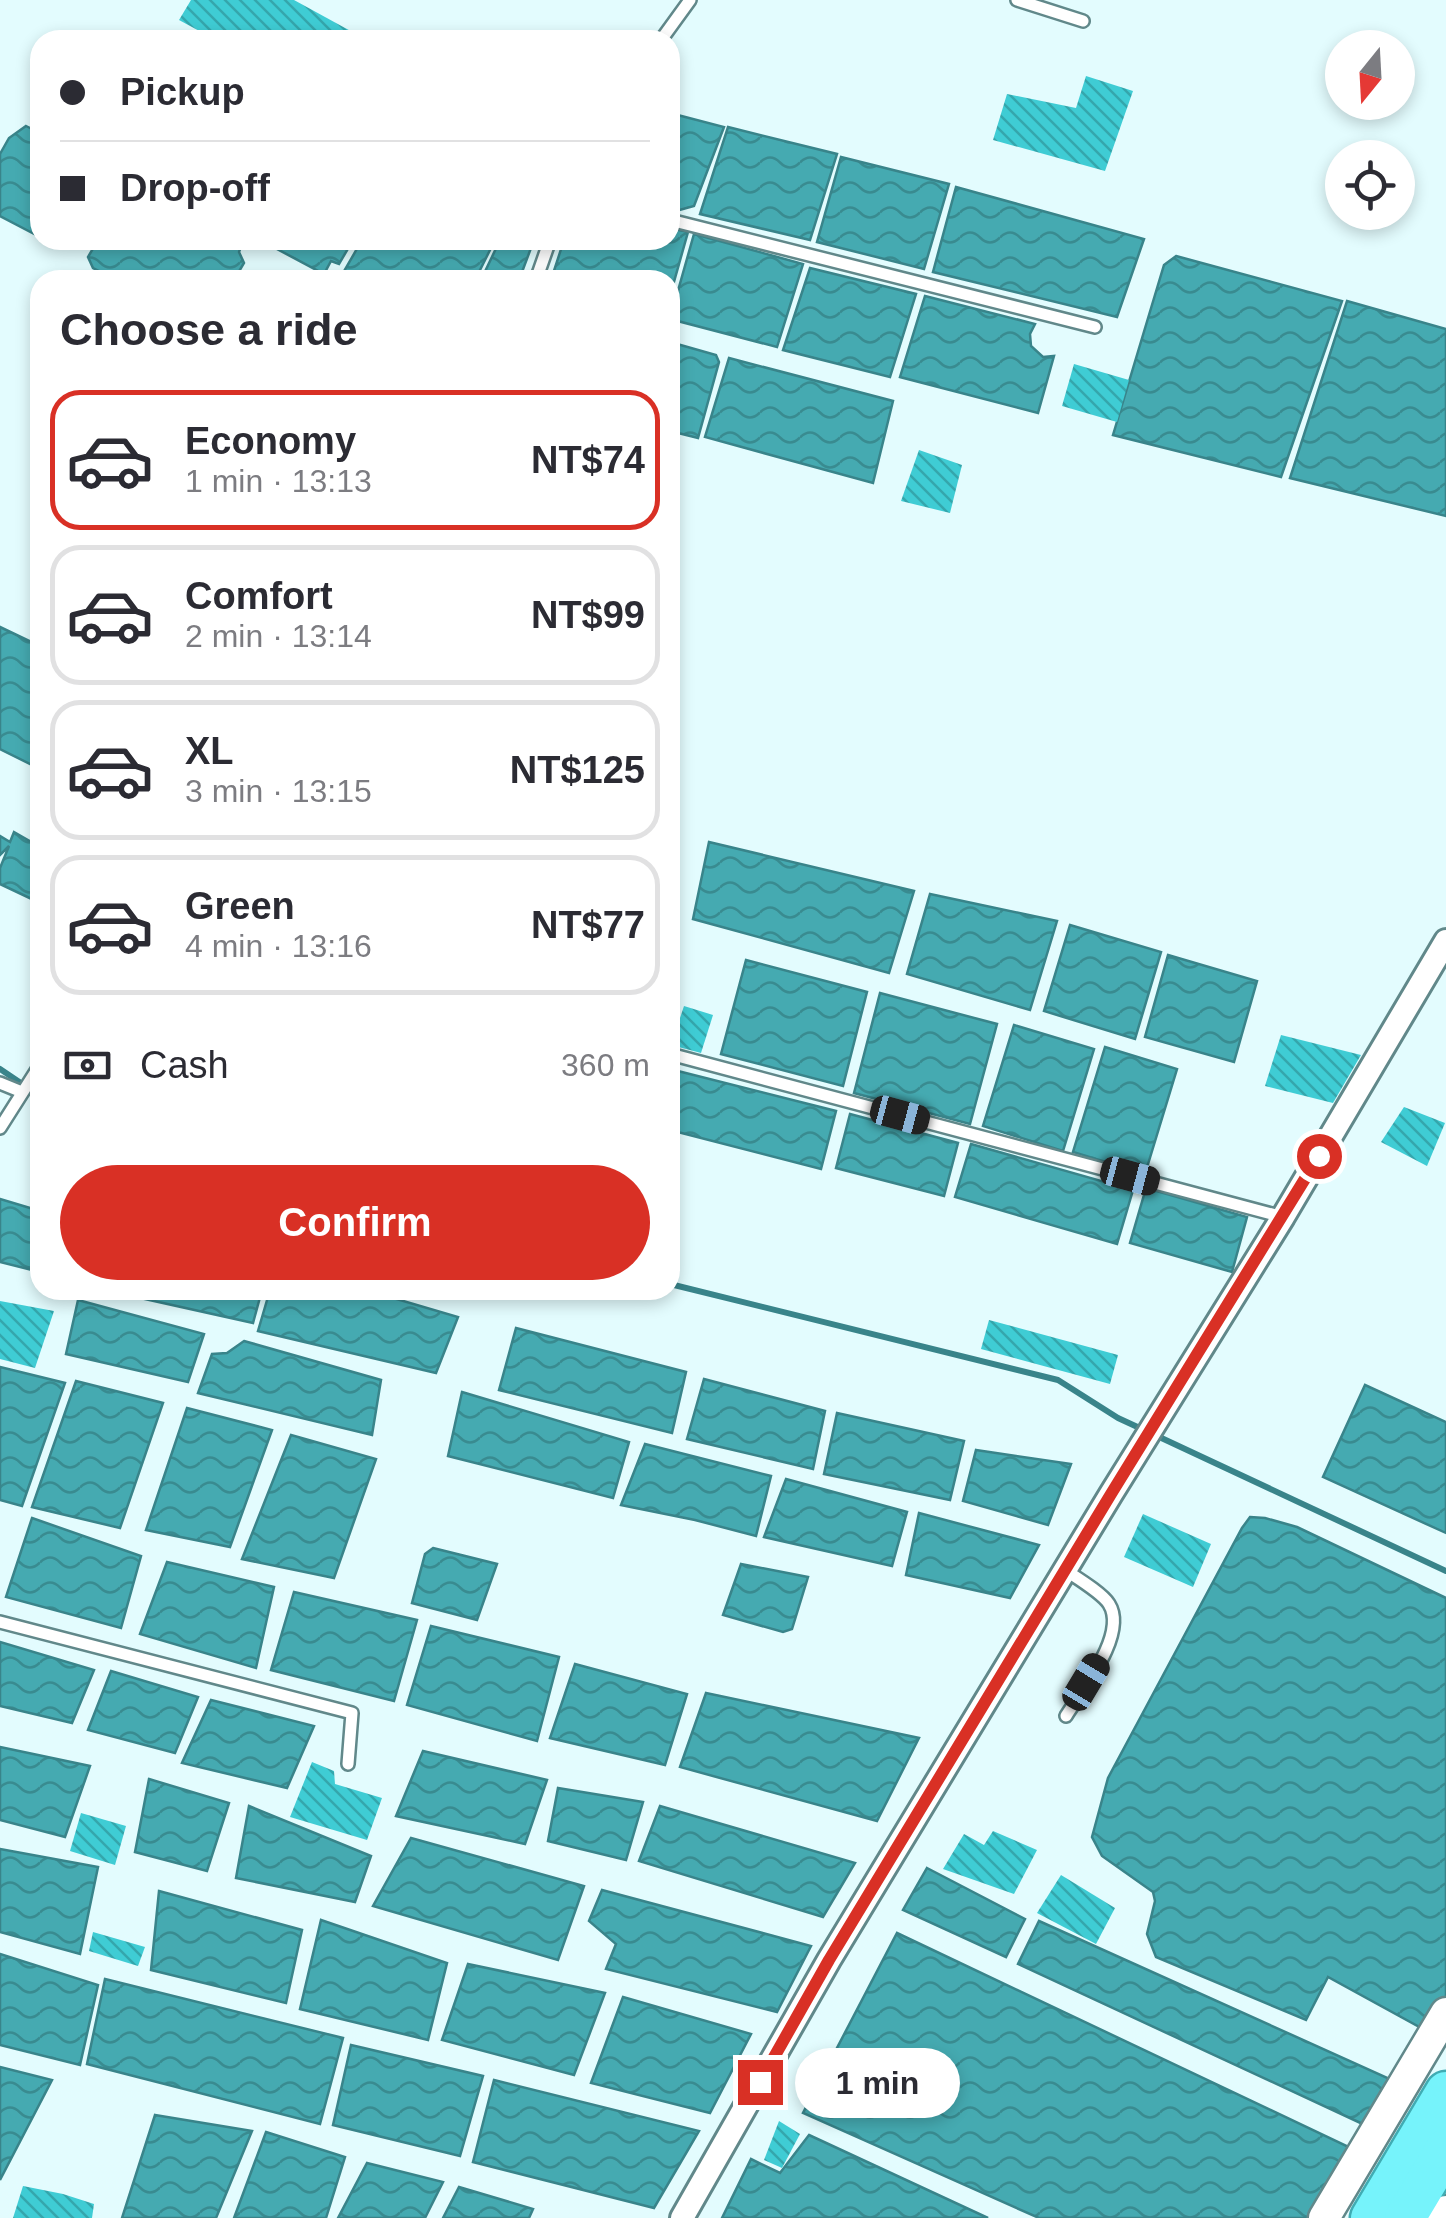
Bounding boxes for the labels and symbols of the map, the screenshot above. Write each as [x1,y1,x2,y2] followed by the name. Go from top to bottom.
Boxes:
[1325,30,1415,120] north arrow
[867,1093,933,1137] car
[1297,1134,1342,1179] route start
[1097,1154,1163,1198] car
[1058,1649,1114,1715] car
[795,2047,960,2117] callout: 1 min
[738,2060,783,2105] route end

